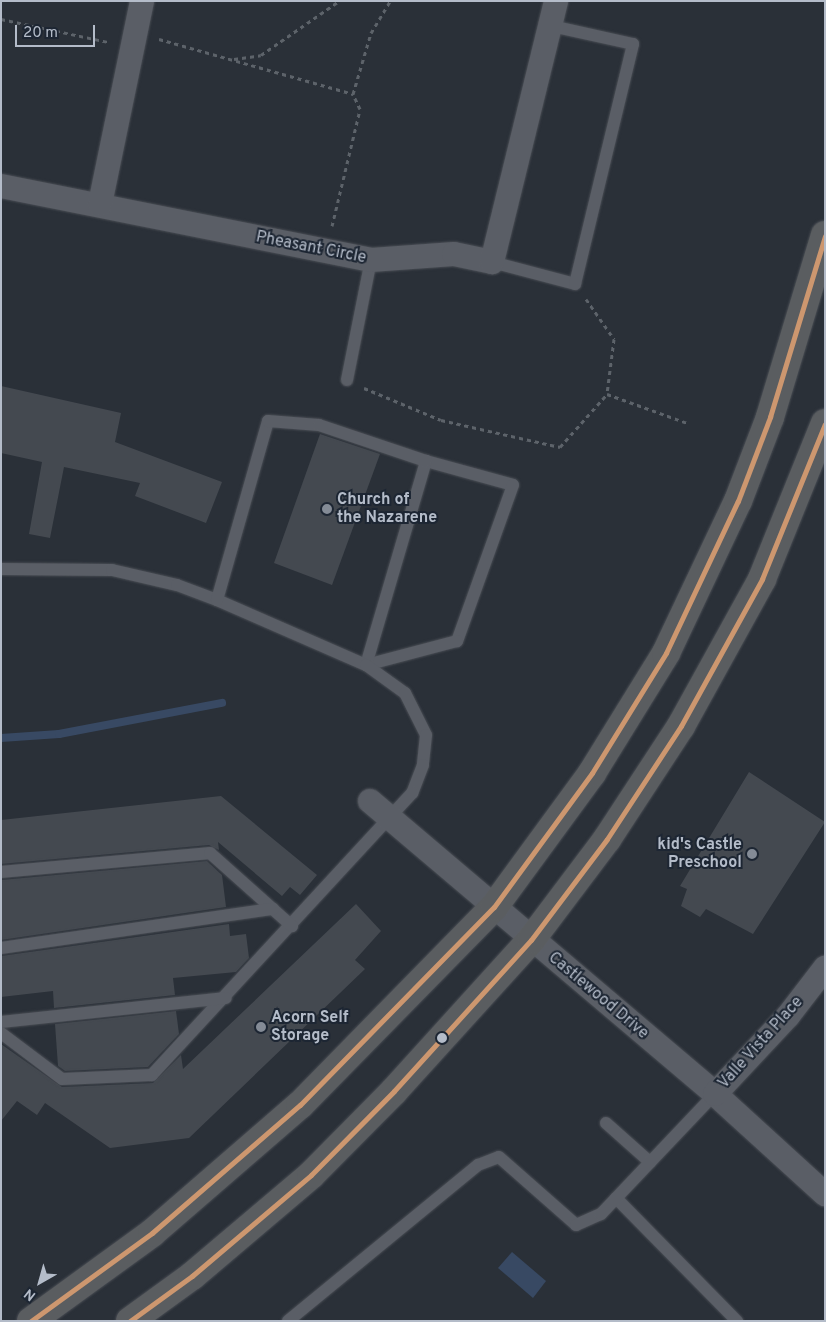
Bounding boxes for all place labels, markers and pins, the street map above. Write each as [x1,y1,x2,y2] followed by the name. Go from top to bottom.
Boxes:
[337,490,437,528] place label: Church of the Nazarene
[321,503,333,515] marker: Church of the Nazarene
[657,835,742,873] place label: kid's Castle Preschool
[746,848,758,860] marker: kid's Castle Preschool
[271,1008,349,1046] place label: Acorn Self Storage
[255,1021,267,1033] marker: Acorn Self Storage
[437,1033,447,1043] unlabelled marker

